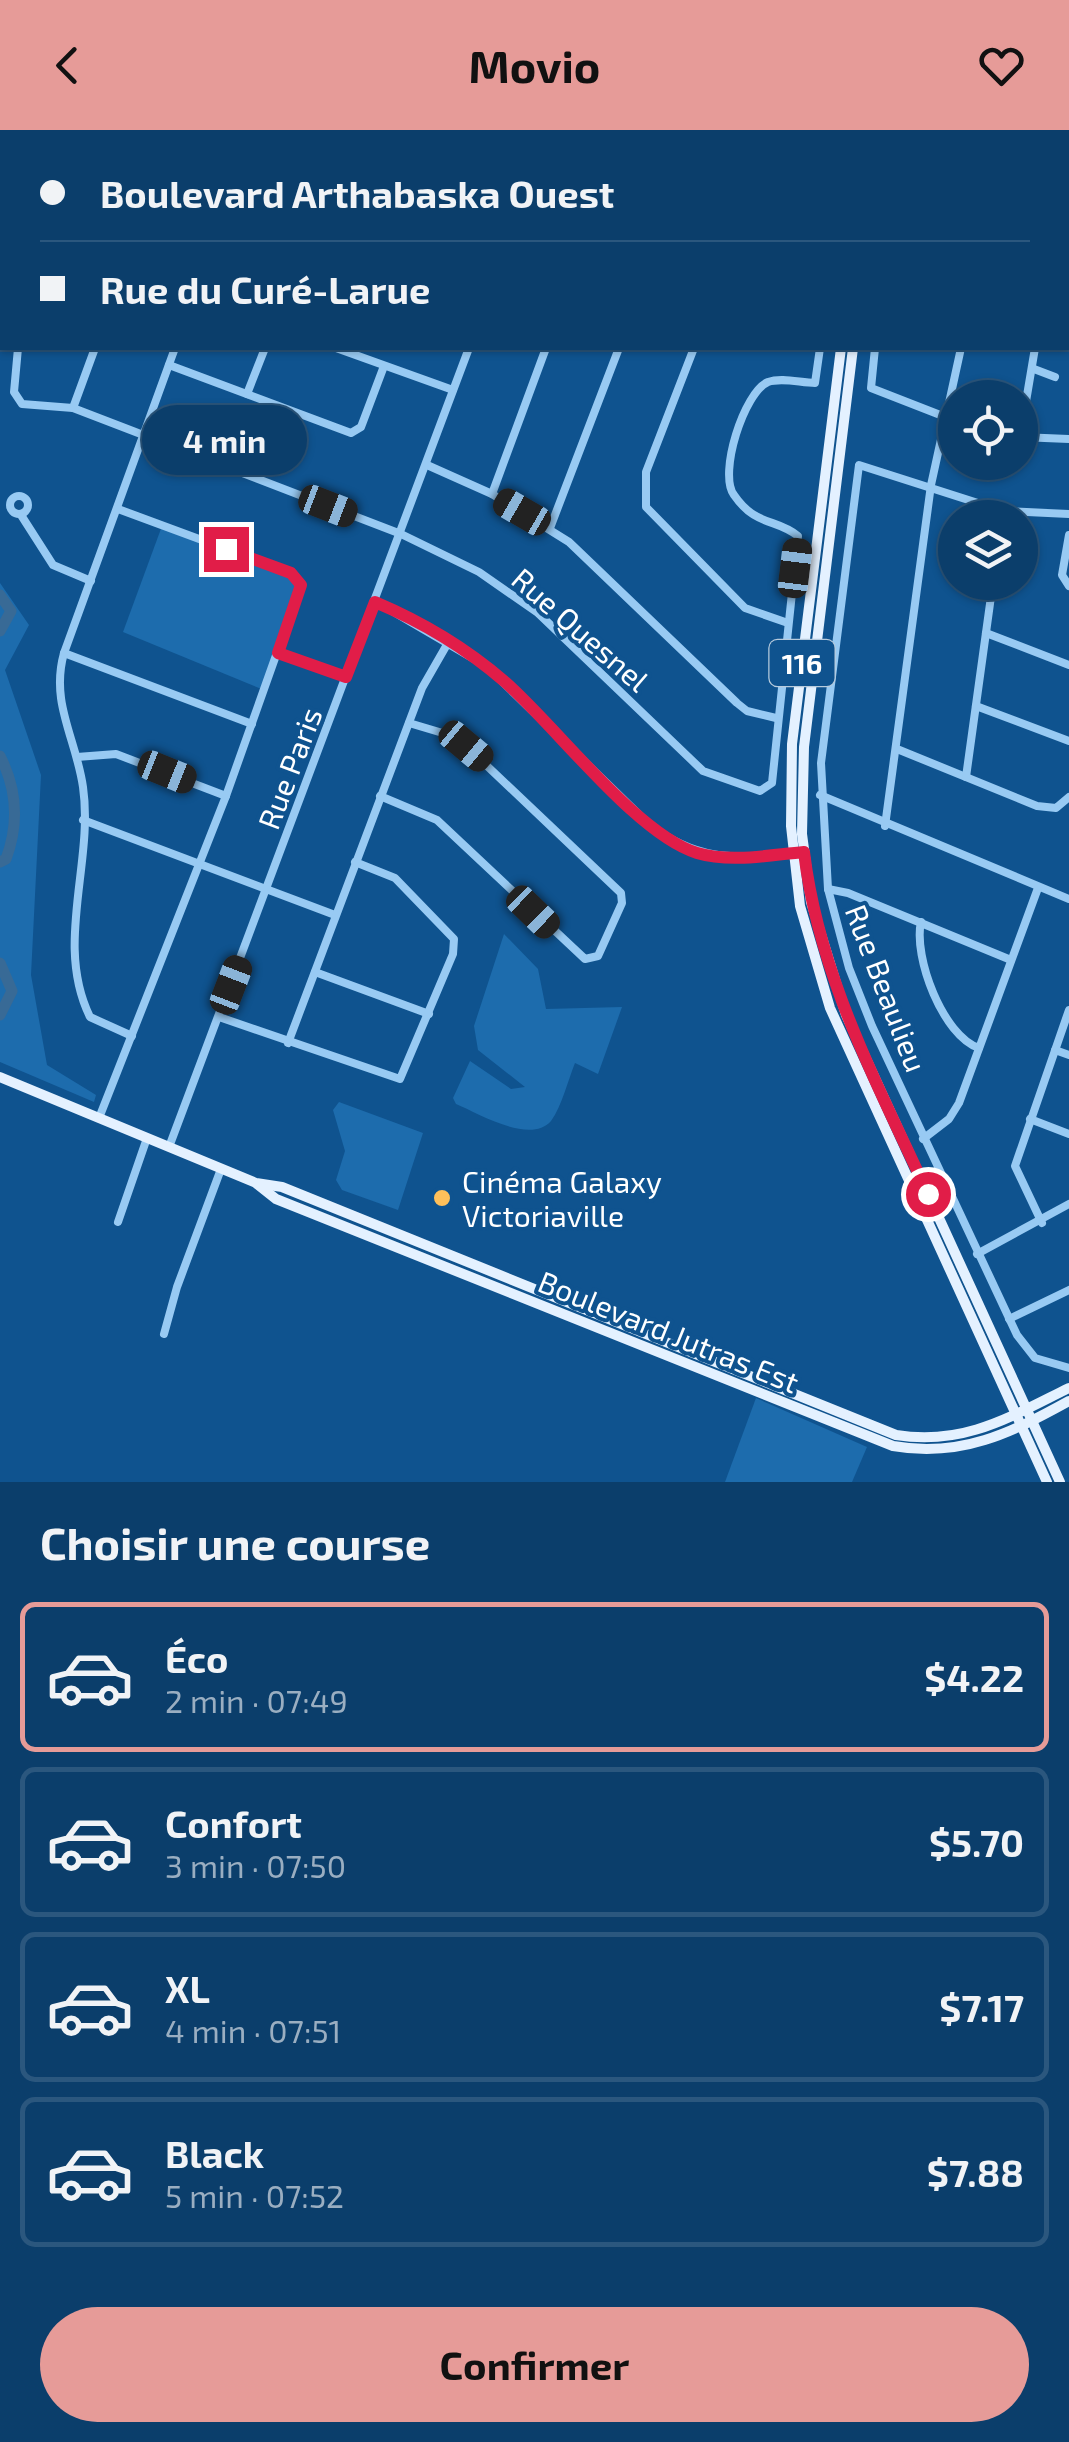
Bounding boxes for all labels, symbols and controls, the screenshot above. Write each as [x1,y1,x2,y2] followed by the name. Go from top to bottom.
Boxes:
[40,38,95,93] icon: back
[469,38,600,92] text: Movio
[974,38,1029,93] icon: heart
[100,170,614,216] text: Boulevard Arthabaska Ouest
[100,266,430,312] text: Rue du Curé-Larue
[938,380,1038,600] map controls
[938,380,1038,480] button: locate
[144,404,308,474] callout: 4 min
[183,421,266,459] text: 4 min
[295,481,361,531] car
[489,484,555,540] car
[938,500,1038,600] button: layers
[204,527,249,572] route end
[776,536,814,600] car
[505,560,657,698] street label: Rue Quesnel
[770,640,834,686] road number: 116
[249,702,329,834] street label: Rue Paris
[433,715,499,777] car
[134,747,200,797] car
[501,880,565,944] car
[839,899,935,1077] street label: Rue Beaulieu
[206,952,256,1018] car
[462,1163,662,1233] place label: Cinéma Galaxy Victoriaville
[906,1172,951,1217] route start
[431,1187,453,1209] marker: Cinéma Galaxy Victoriaville
[534,1262,804,1400] street label: Boulevard Jutras Est
[40,1515,430,1569] text: Choisir une course
[45,1632,135,1722] icon: car
[165,1635,228,1681] text: Éco
[924,1654,1024,1700] text: $4.22
[165,1681,348,1719] text: 2 min · 07:49
[45,1797,135,1887] icon: car
[165,1800,302,1846] text: Confort
[929,1819,1024,1865] text: $5.70
[165,1846,346,1884] text: 3 min · 07:50
[45,1962,135,2052] icon: car
[165,1965,210,2011] text: XL
[939,1984,1024,2030] text: $7.17
[165,2011,341,2049] text: 4 min · 07:51
[45,2127,135,2217] icon: car
[165,2130,264,2176] text: Black
[927,2149,1024,2195] text: $7.88
[165,2176,344,2214] text: 5 min · 07:52
[40,2307,1029,2422] button: Confirmer

